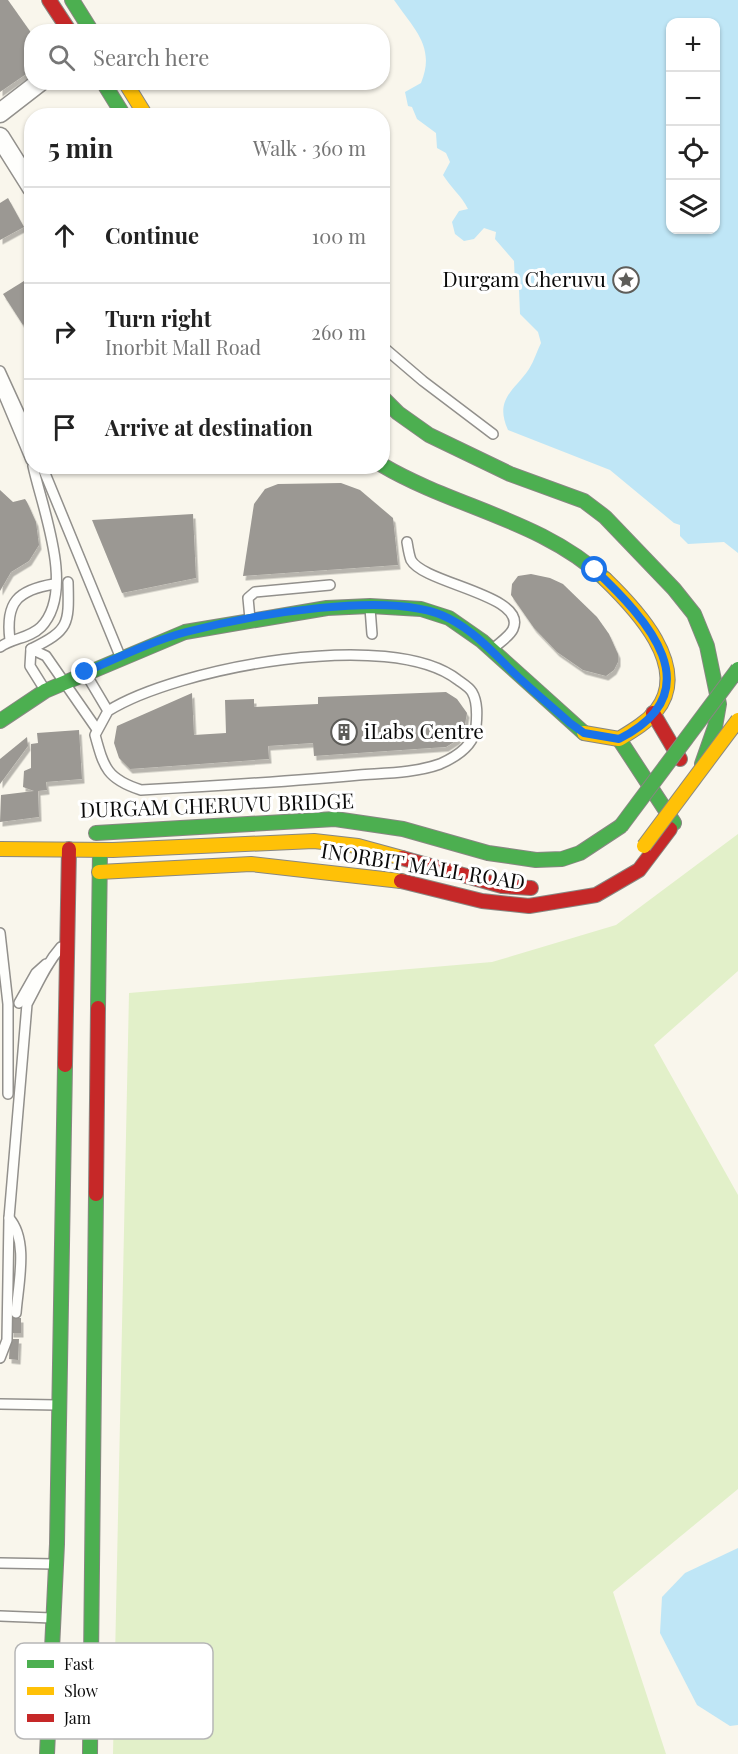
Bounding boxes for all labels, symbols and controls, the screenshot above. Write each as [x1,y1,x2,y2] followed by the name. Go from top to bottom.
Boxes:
[666,18,720,234] map controls
[666,18,720,72] button: +
[24,24,390,90] search box
[45,41,78,74] icon: search
[93,42,209,72] text: Search here
[666,72,720,126] button: −
[666,126,720,180] button: locate
[48,130,113,165] text: 5 min
[253,134,366,161] text: Walk · 360 m
[666,180,720,234] button: layers
[48,219,81,252] icon: ahead
[105,220,199,250] text: Continue
[312,222,366,249] text: 100 m
[443,264,606,292] place label: Durgam Cheruvu
[611,265,641,295] place icon: Durgam Cheruvu
[105,303,211,333] text: Turn right
[48,315,81,348] icon: right
[311,318,366,345] text: 260 m
[105,333,261,360] text: Inorbit Mall Road
[48,411,81,444] icon: arrive
[105,412,313,442] text: Arrive at destination
[581,556,607,582] route start
[71,658,97,684] route end
[364,716,484,744] place label: iLabs Centre
[329,717,359,747] building icon: iLabs Centre
[79,785,354,823] street label: DURGAM CHERUVU BRIDGE
[319,835,527,895] street label: INORBIT MALL ROAD
[15,1643,213,1739] legend
[64,1653,94,1674] text: Fast
[64,1680,99,1701] text: Slow
[63,1707,91,1728] text: Jam

